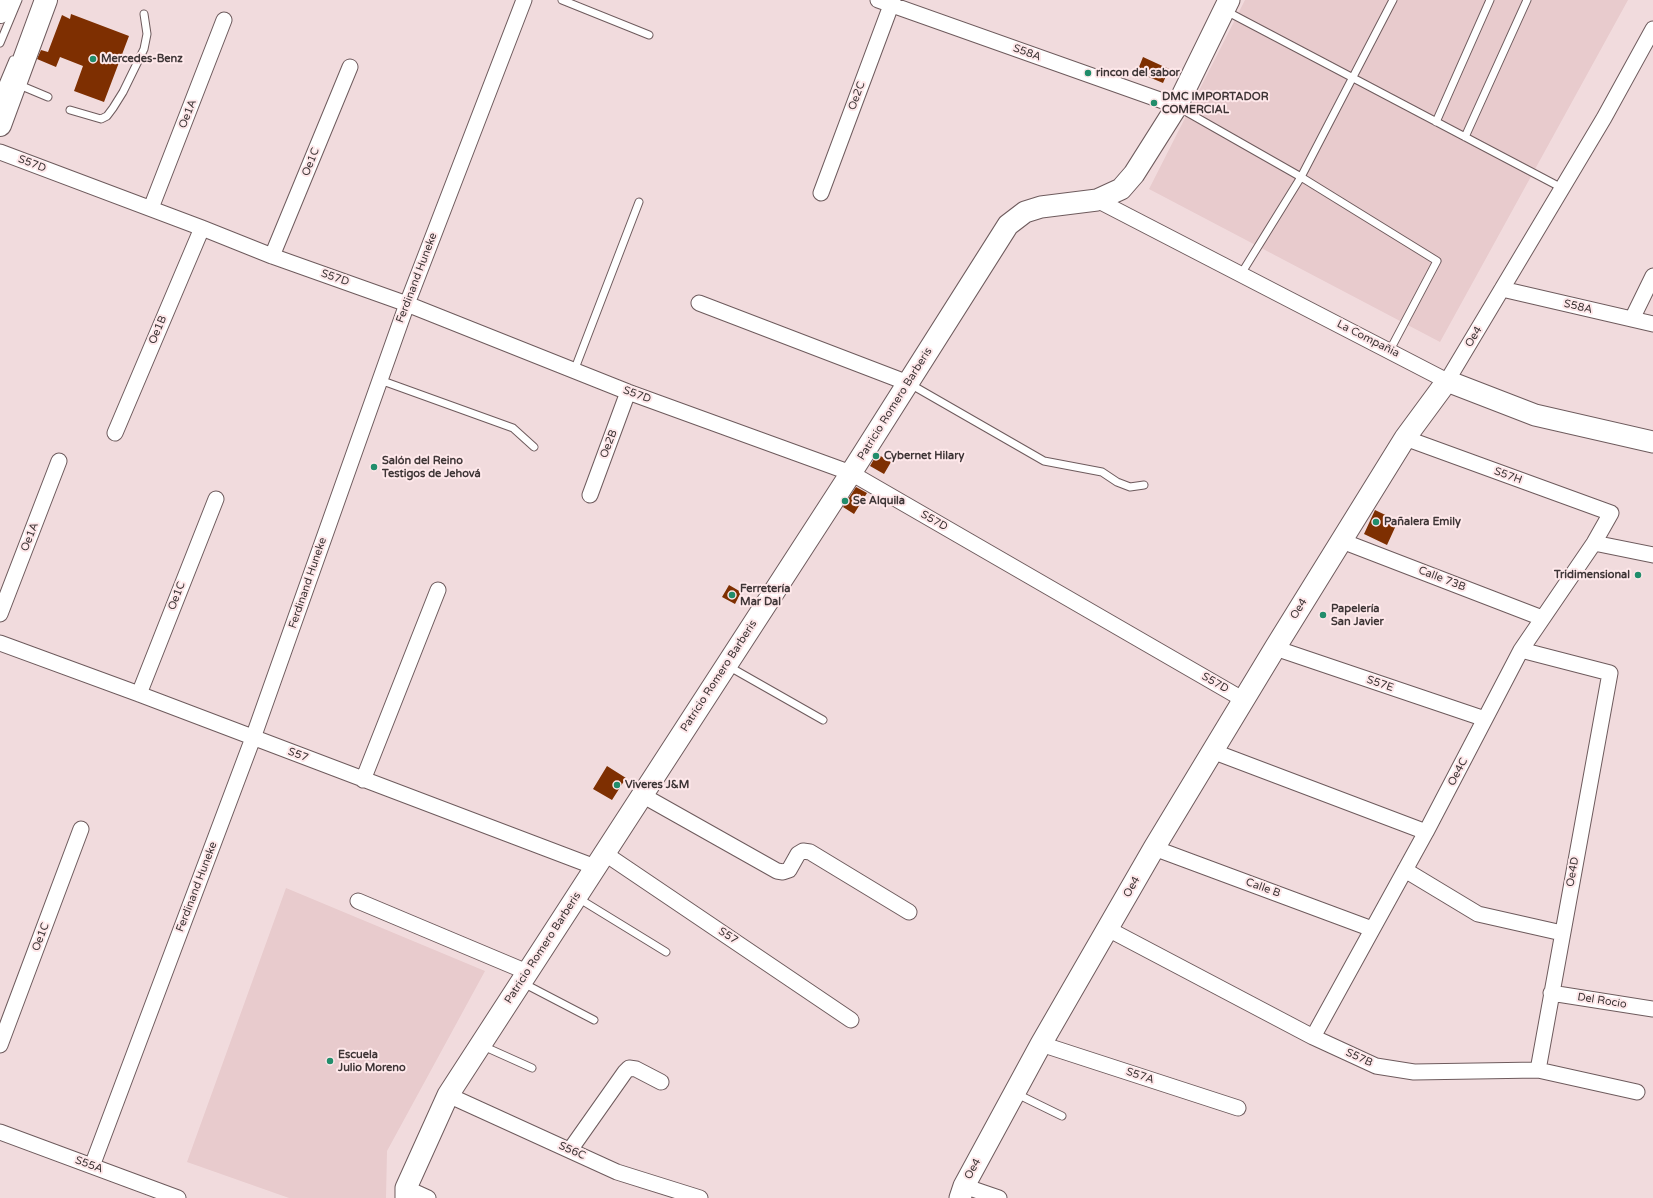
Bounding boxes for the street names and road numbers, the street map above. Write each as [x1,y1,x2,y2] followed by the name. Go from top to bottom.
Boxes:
[1011,42,1043,64] street label: S58A
[846,80,868,112] street label: Oe2C
[176,98,200,130] street label: Oe1A
[299,146,323,178] street label: Oe1C
[16,153,48,175] street label: S57D
[394,231,440,325] street label: Ferdinand Huneke
[319,267,351,289] street label: S57D
[1562,297,1594,317] street label: S58A
[146,314,170,346] street label: Oe1B
[1335,318,1401,360] street label: La Compañia
[1463,324,1485,350] street label: Oe4
[855,345,935,463] street label: Patricio Romero Barberis
[621,384,653,406] street label: S57D
[598,428,620,460] street label: Oe2B
[1492,465,1524,487] street label: S57H
[918,508,950,534] street label: S57D
[18,521,42,553] street label: Oe1A
[286,536,330,630] street label: Ferdinand Huneke
[1416,564,1468,594] street label: Calle 73B
[166,580,188,612] street label: Oe1C
[1288,596,1310,622] street label: Oe4
[678,618,760,734] street label: Patricio Romero Barberis
[1199,670,1231,696] street label: S57D
[1365,673,1395,695] street label: S57E
[286,745,310,765] street label: S57
[1445,756,1471,788] street label: Oe4C
[174,840,220,934] street label: Ferdinand Huneke
[1564,856,1582,888] street label: Oe4D
[1121,874,1143,900] street label: Oe4
[1244,876,1282,900] street label: Calle B
[502,890,584,1006] street label: Patricio Romero Barberis
[30,921,52,953] street label: Oe1C
[716,925,740,947] street label: S57
[1576,991,1628,1011] street label: Del Rocio
[1343,1046,1375,1070] street label: S57B
[1124,1065,1156,1087] street label: S57A
[556,1139,588,1163] street label: S56C
[73,1154,105,1176] street label: S55A
[962,1156,984,1182] street label: Oe4

